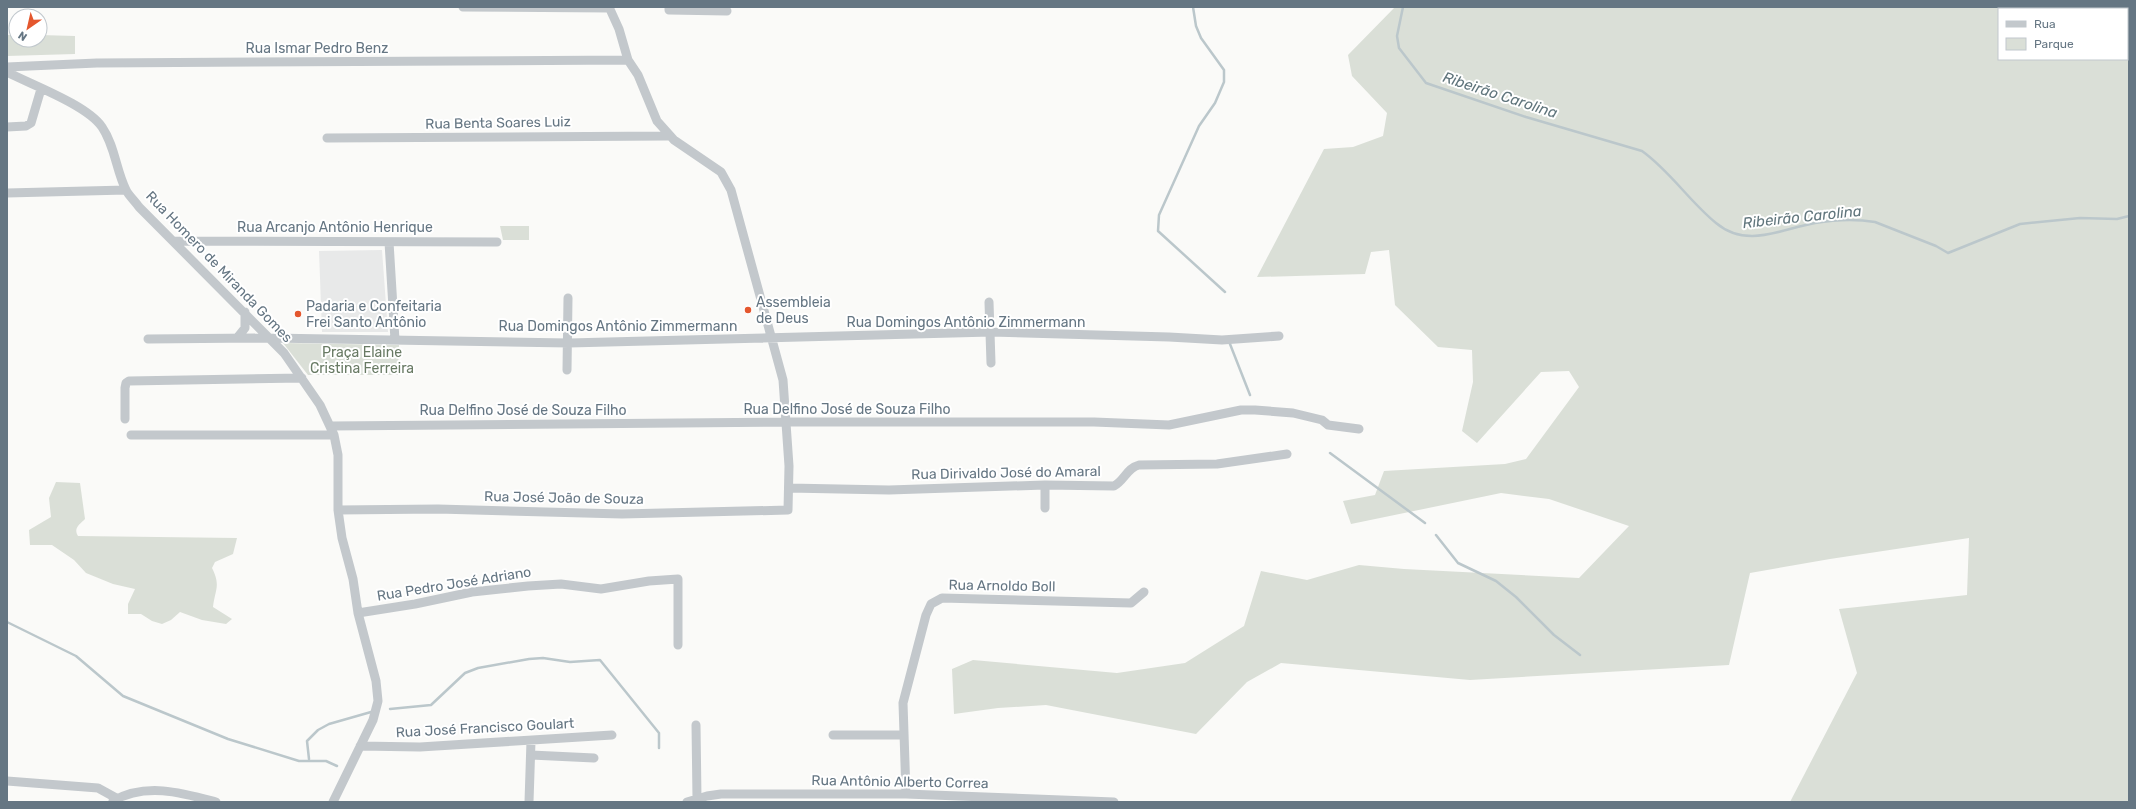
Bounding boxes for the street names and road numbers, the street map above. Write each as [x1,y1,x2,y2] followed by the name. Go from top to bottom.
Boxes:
[246,40,388,57] street label: Rua Ismar Pedro Benz
[425,113,571,133] street label: Rua Benta Soares Luiz
[142,188,296,346] street label: Rua Homero de Miranda Gomes
[237,219,433,236] street label: Rua Arcanjo Antônio Henrique
[847,314,1085,331] street label: Rua Domingos Antônio Zimmermann
[499,318,737,335] street label: Rua Domingos Antônio Zimmermann
[743,401,951,418] street label: Rua Delfino José de Souza Filho
[419,402,627,419] street label: Rua Delfino José de Souza Filho
[911,463,1101,483] street label: Rua Dirivaldo José do Amaral
[484,488,644,508] street label: Rua José João de Souza
[376,563,532,605] street label: Rua Pedro José Adriano
[948,577,1056,595] street label: Rua Arnoldo Boll
[395,715,575,741] street label: Rua José Francisco Goulart
[811,772,989,792] street label: Rua Antônio Alberto Correa

